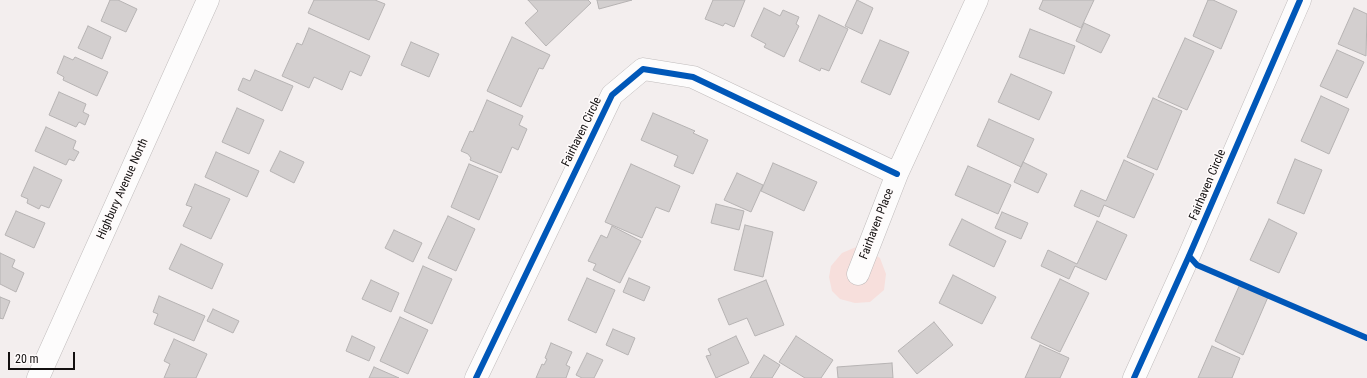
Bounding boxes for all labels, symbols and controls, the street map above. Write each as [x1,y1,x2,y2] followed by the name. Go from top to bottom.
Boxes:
[559,95,605,169] street label: Fairhaven Circle
[94,136,152,242] street label: Highbury Avenue North
[1187,147,1229,223] street label: Fairhaven Circle
[857,187,897,261] street label: Fairhaven Place
[10,344,77,370] scale bar
[15,352,39,366] text: 20 m

